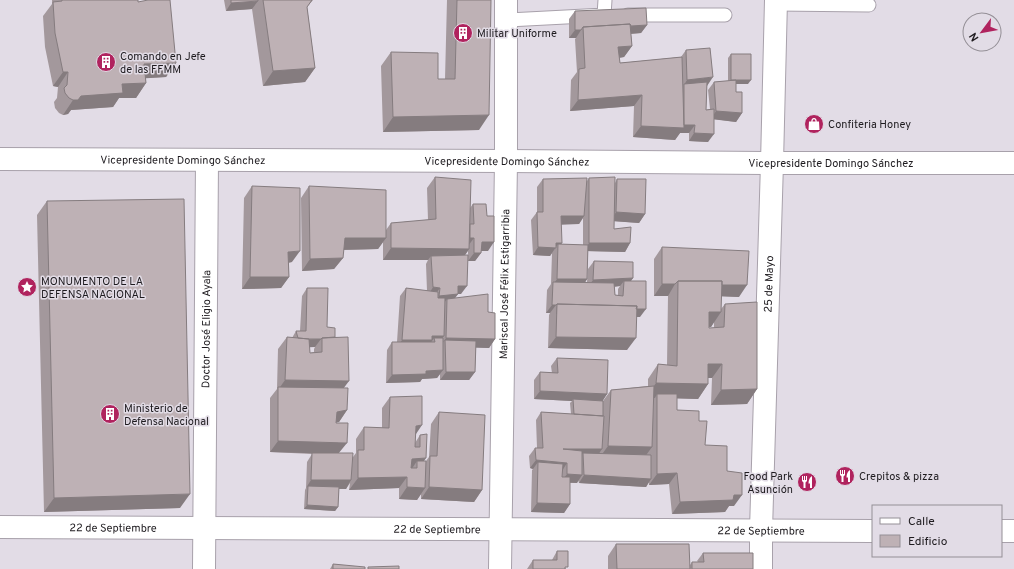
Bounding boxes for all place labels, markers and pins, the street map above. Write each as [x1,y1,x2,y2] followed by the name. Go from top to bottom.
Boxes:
[452,22,474,44] building icon: Militar Uniforme
[477,27,557,41] place label: Militar Uniforme
[120,50,206,77] place label: Comando en Jefe de las FFMM
[95,51,117,73] building icon: Comando en Jefe de las FFMM
[803,113,825,135] shop icon: Confiteria Honey
[828,118,911,132] place label: Confiteria Honey
[41,275,145,302] place label: MONUMENTO DE LA DEFENSA NACIONAL
[16,276,38,298] place icon: MONUMENTO DE LA DEFENSA NACIONAL
[124,402,209,429] place label: Ministerio de Defensa Nacional
[99,403,121,425] building icon: Ministerio de Defensa Nacional
[834,465,856,487] restaurant icon: Crepitos & pizza
[744,470,793,497] place label: Food Park Asunción
[859,470,939,484] place label: Crepitos & pizza
[796,471,818,493] restaurant icon: Food Park Asunción

